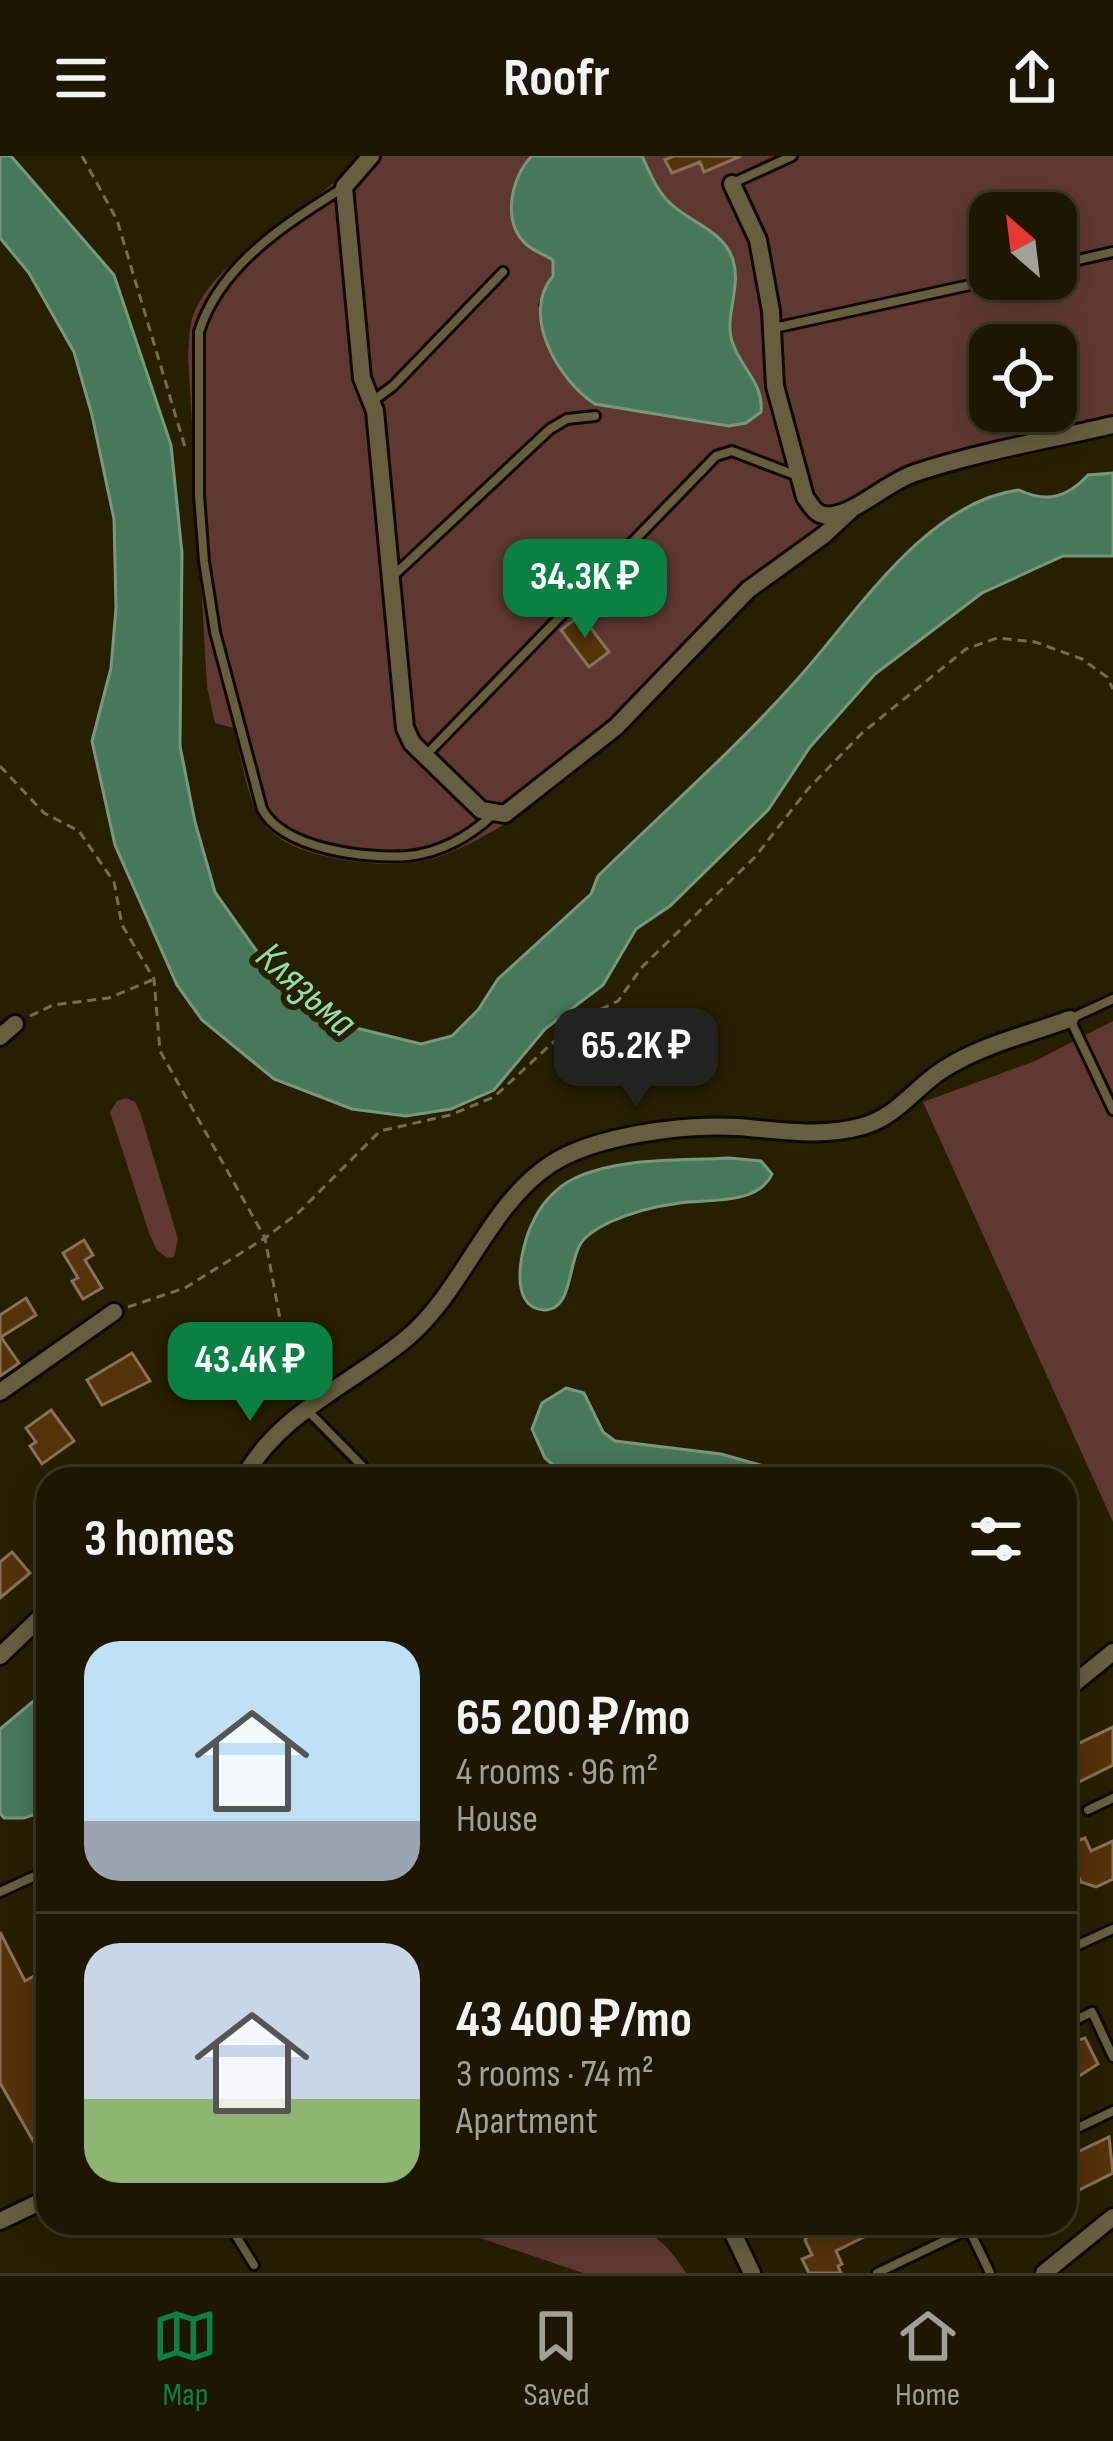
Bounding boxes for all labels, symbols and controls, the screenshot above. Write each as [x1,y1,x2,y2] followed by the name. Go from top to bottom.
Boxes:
[48,45,114,111] icon: menu
[999,45,1065,111] icon: share
[503,46,610,111] text: Roofr
[969,192,1077,300] north arrow
[969,192,1077,432] map controls
[969,324,1077,432] button: locate
[474,539,696,641] pin: 34.3K ₽
[530,554,640,601] text: 34.3K ₽
[245,932,367,1048] water label: Клязьма
[525,1008,747,1110] pin: 65.2K ₽
[581,1023,691,1070] text: 65.2K ₽
[139,1322,361,1424] pin: 43.4K ₽
[195,1337,305,1384] text: 43.4K ₽
[963,1506,1029,1572] icon: filters
[84,1509,235,1570] text: 3 homes
[456,1688,690,1749] text: 65 200 ₽/mo
[180,1689,324,1833] icon: home
[456,1749,658,1796] text: 4 rooms · 96 m²
[456,1796,538,1843] text: House
[456,1990,692,2051] text: 43 400 ₽/mo
[180,1991,324,2135] icon: home
[456,2051,654,2098] text: 3 rooms · 74 m²
[456,2098,598,2145] text: Apartment
[152,2303,218,2415] tab: Map
[523,2303,590,2415] tab: Saved
[895,2303,961,2415] tab: Home

